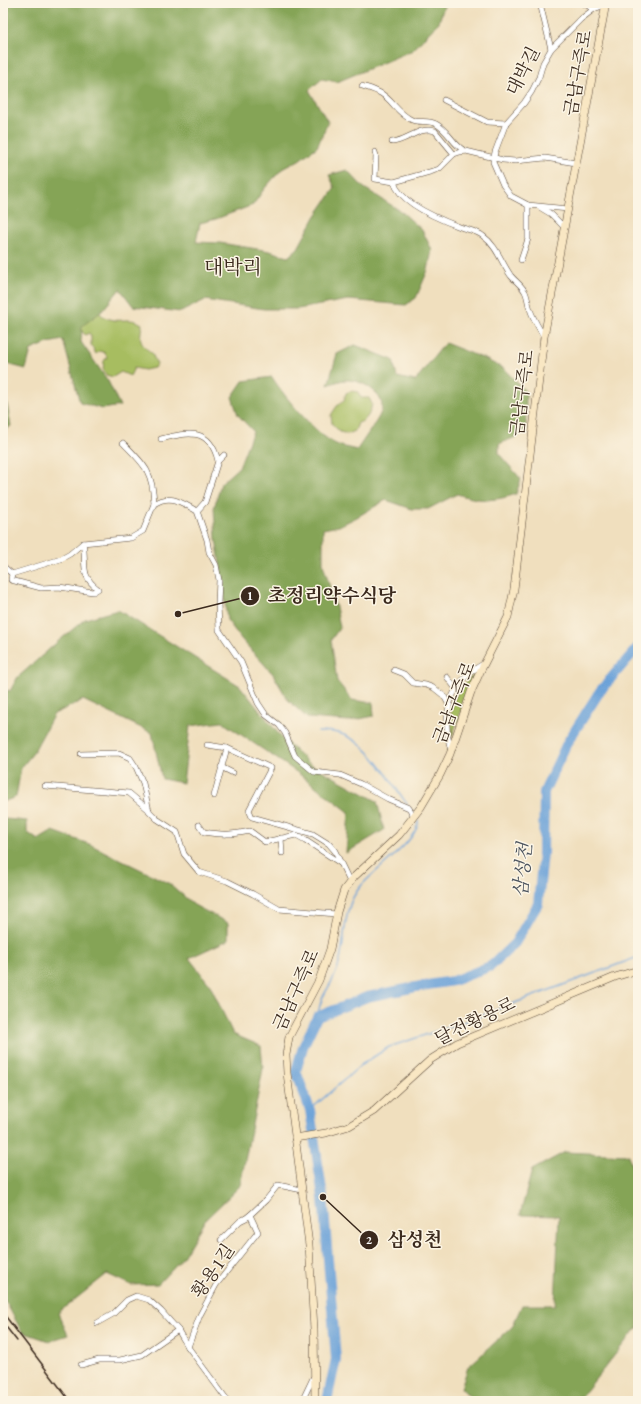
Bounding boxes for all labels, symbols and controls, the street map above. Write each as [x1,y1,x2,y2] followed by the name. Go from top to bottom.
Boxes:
[559,28,596,118] street label: 금남구즉로
[500,42,545,99] street label: 대박길
[204,254,262,280] district label: 대박리
[505,348,538,437] street label: 금남구즉로
[240,580,404,611] callout: 초정리약수식당
[268,583,397,608] text: 초정리약수식당
[247,588,253,604] text: 1
[427,658,480,748] street label: 금남구즉로
[508,840,537,899] water label: 삼성천
[267,945,324,1034] street label: 금남구즉로
[431,991,519,1050] street label: 달전황용로
[359,1224,450,1255] callout: 삼성천
[387,1227,443,1252] text: 삼성천
[366,1232,373,1248] text: 2
[186,1239,239,1302] street label: 황용1길

